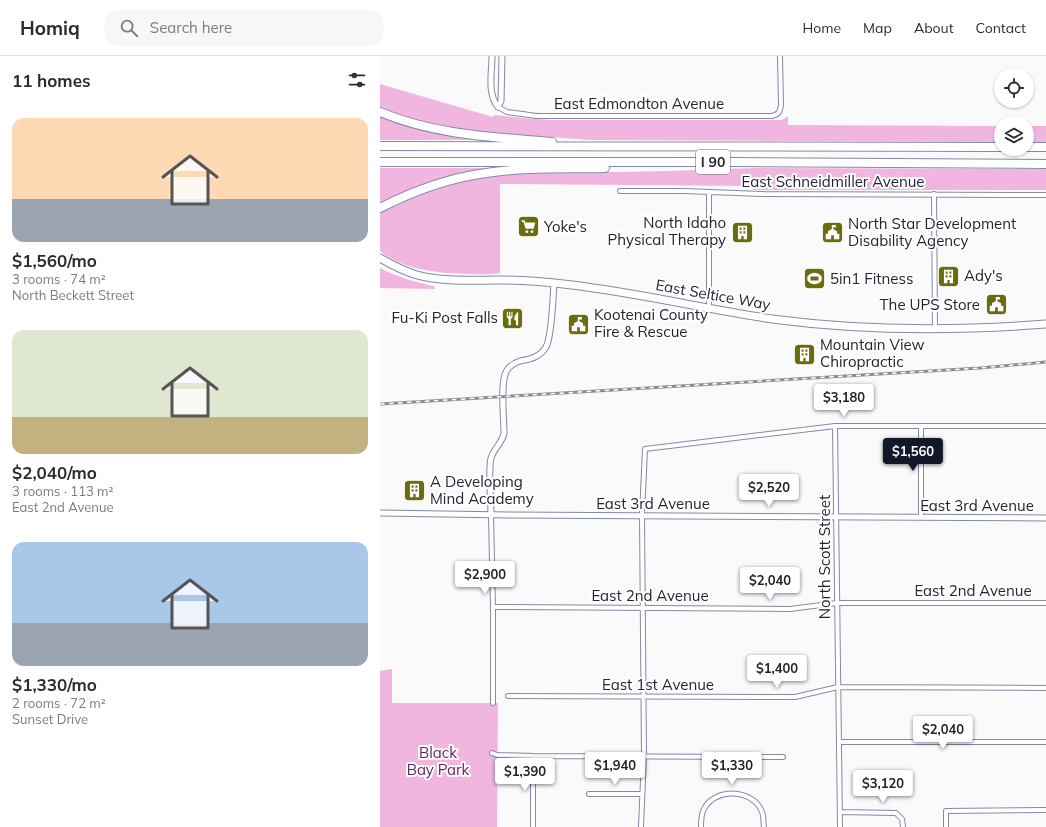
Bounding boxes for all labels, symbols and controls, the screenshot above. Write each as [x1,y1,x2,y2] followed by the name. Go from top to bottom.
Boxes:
[104,10,384,46] search box
[20,16,80,40] text: Homiq
[118,17,140,39] icon: search
[150,18,232,37] text: Search here
[802,19,841,37] text: Home
[863,19,892,37] text: Map
[914,19,954,37] text: About
[976,19,1026,37] text: Contact
[994,68,1034,156] map controls
[994,68,1034,108] button: locate
[346,69,368,91] icon: filters
[12,70,91,91] text: 11 homes
[554,94,724,113] street label: East Edmondton Avenue
[994,116,1034,156] button: layers
[154,144,226,216] icon: home
[696,150,730,174] road number: I 90
[742,172,924,191] street label: East Schneidmiller Avenue
[608,213,726,249] place label: North Idaho Physical Therapy
[515,214,541,240] supermarket icon: Yoke's
[848,214,1016,250] place label: North Star Development Disability Agency
[543,217,587,236] place label: Yoke's
[729,219,755,245] building icon: North Idaho Physical Therapy
[820,220,846,246] public building icon: North Star Development Disability Agency
[12,250,97,271] text: $1,560/mo
[935,263,961,289] building icon: Ady's
[802,266,828,292] sports icon: 5in1 Fitness
[964,266,1003,285] place label: Ady's
[830,269,913,288] place label: 5in1 Fitness
[12,271,106,287] text: 3 rooms · 74 m²
[654,275,772,314] street label: East Seltice Way
[12,287,134,303] text: North Beckett Street
[983,292,1009,318] public building icon: The UPS Store
[880,295,980,314] place label: The UPS Store
[500,305,526,331] restaurant icon: Fu-Ki Post Falls
[594,305,708,341] place label: Kootenai County Fire & Rescue
[391,308,498,327] place label: Fu-Ki Post Falls
[566,311,592,337] public building icon: Kootenai County Fire & Rescue
[820,335,925,371] place label: Mountain View Chiropractic
[792,341,818,367] building icon: Mountain View Chiropractic
[154,356,226,428] icon: home
[811,384,877,418] pin: $3,180
[823,389,865,405] text: $3,180
[880,438,946,472] pin: $1,560
[892,443,934,459] text: $1,560
[12,462,97,483] text: $2,040/mo
[430,472,534,508] place label: A Developing Mind Academy
[736,474,802,508] pin: $2,520
[401,478,427,504] building icon: A Developing Mind Academy
[748,479,790,495] text: $2,520
[12,483,113,499] text: 3 rooms · 113 m²
[596,494,710,513] street label: East 3rd Avenue
[815,495,834,619] street label: North Scott Street
[920,496,1034,515] street label: East 3rd Avenue
[12,499,114,515] text: East 2nd Avenue
[452,561,518,595] pin: $2,900
[464,566,506,582] text: $2,900
[737,567,803,601] pin: $2,040
[154,568,226,640] icon: home
[749,572,791,588] text: $2,040
[914,581,1032,600] street label: East 2nd Avenue
[591,586,709,605] street label: East 2nd Avenue
[744,655,810,689] pin: $1,400
[756,660,798,676] text: $1,400
[12,674,97,695] text: $1,330/mo
[602,675,714,694] street label: East 1st Avenue
[12,695,106,711] text: 2 rooms · 72 m²
[12,711,88,727] text: Sunset Drive
[910,716,976,750] pin: $2,040
[922,721,964,737] text: $2,040
[407,743,470,779] park label: Black Bay Park
[582,752,648,786] pin: $1,940
[699,752,765,786] pin: $1,330
[594,757,636,773] text: $1,940
[711,757,753,773] text: $1,330
[492,758,558,792] pin: $1,390
[504,763,546,779] text: $1,390
[850,770,916,804] pin: $3,120
[862,775,904,791] text: $3,120

